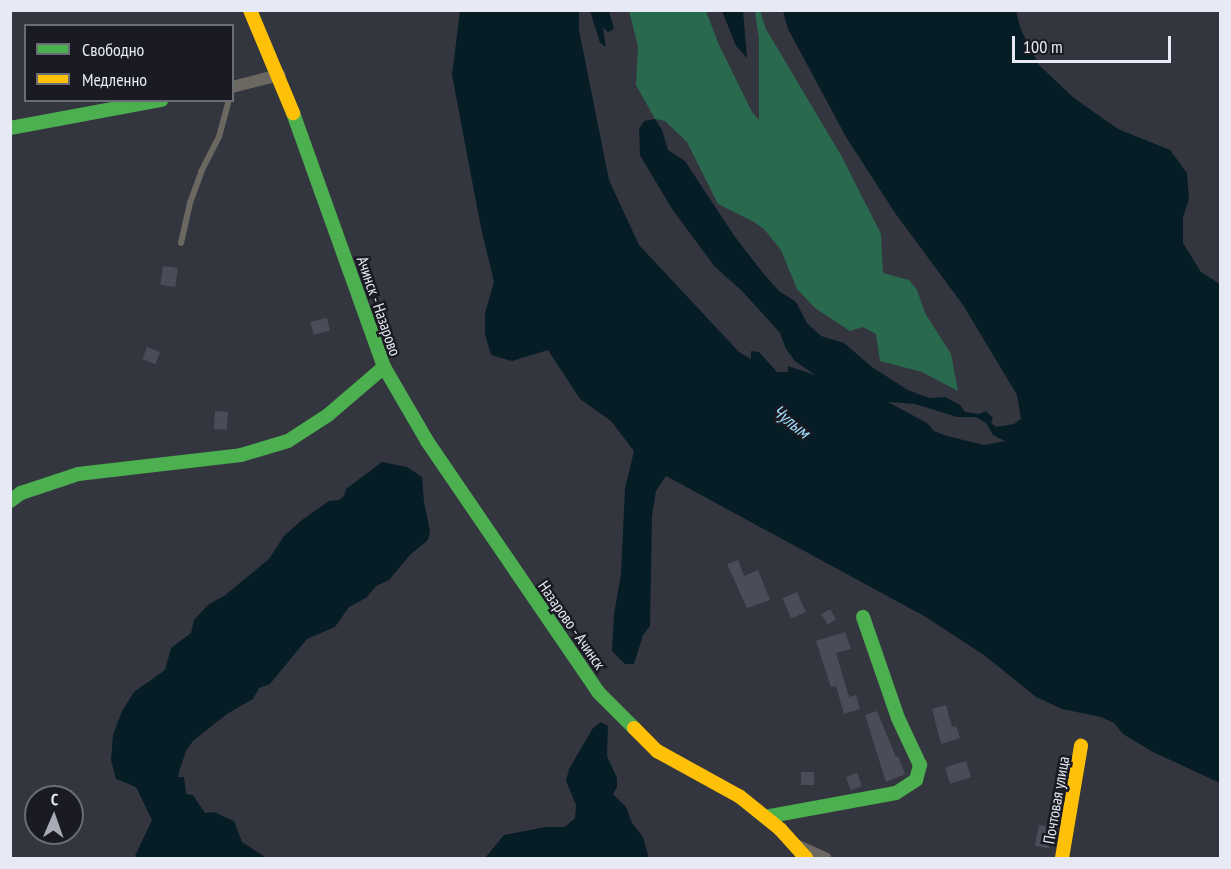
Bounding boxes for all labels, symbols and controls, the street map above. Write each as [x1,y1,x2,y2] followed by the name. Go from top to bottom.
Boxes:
[24,24,234,102] legend
[1015,24,1174,62] scale bar
[1023,35,1063,58] text: 100 m
[82,38,144,61] text: Свободно
[82,68,147,91] text: Медленно
[353,253,405,359] street label: Ачинск - Назарово
[768,400,814,444] water label: Чулым
[534,576,610,674] street label: Назарово - Ачинск
[1039,755,1073,845] street label: Почтовая улица
[24,785,84,845] north arrow
[51,789,59,809] text: С

